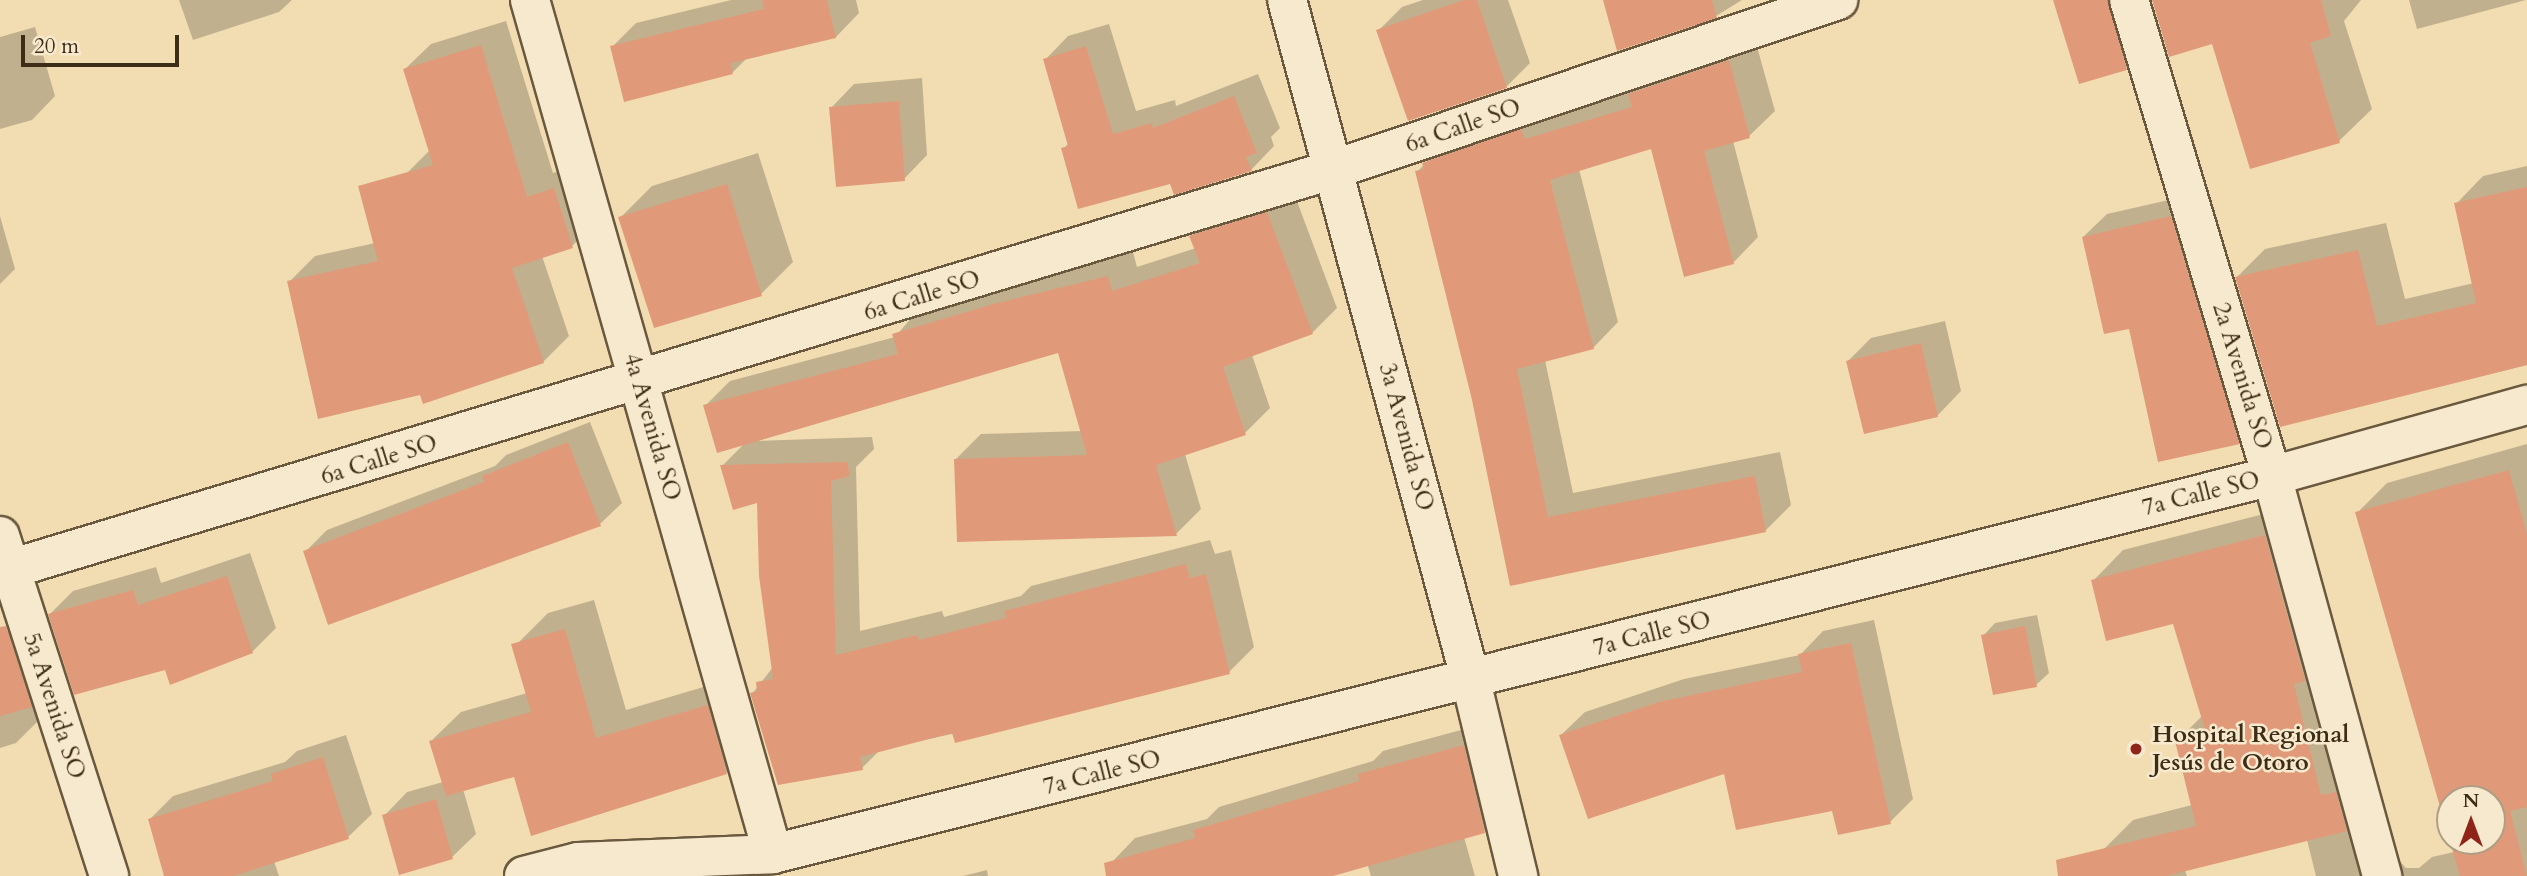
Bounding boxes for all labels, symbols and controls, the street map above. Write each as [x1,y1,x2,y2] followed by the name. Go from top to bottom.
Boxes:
[24,21,182,65] scale bar
[34,32,79,61] text: 20 m
[1402,93,1524,159] street label: 6a Calle SO
[860,265,984,327] street label: 6a Calle SO
[2206,299,2278,453] street label: 2a Avenida SO
[617,350,687,504] street label: 4a Avenida SO
[1372,360,1440,514] street label: 3a Avenida SO
[317,429,441,491] street label: 6a Calle SO
[2139,465,2263,523] street label: 7a Calle SO
[1590,605,1714,663] street label: 7a Calle SO
[17,629,91,783] street label: 5a Avenida SO
[2152,721,2349,777] place label: Hospital Regional Jesús de Otoro
[2126,739,2146,759] marker: Hospital Regional Jesús de Otoro
[1040,744,1164,802] street label: 7a Calle SO
[2436,785,2506,855] north arrow
[2463,788,2479,814] text: N

